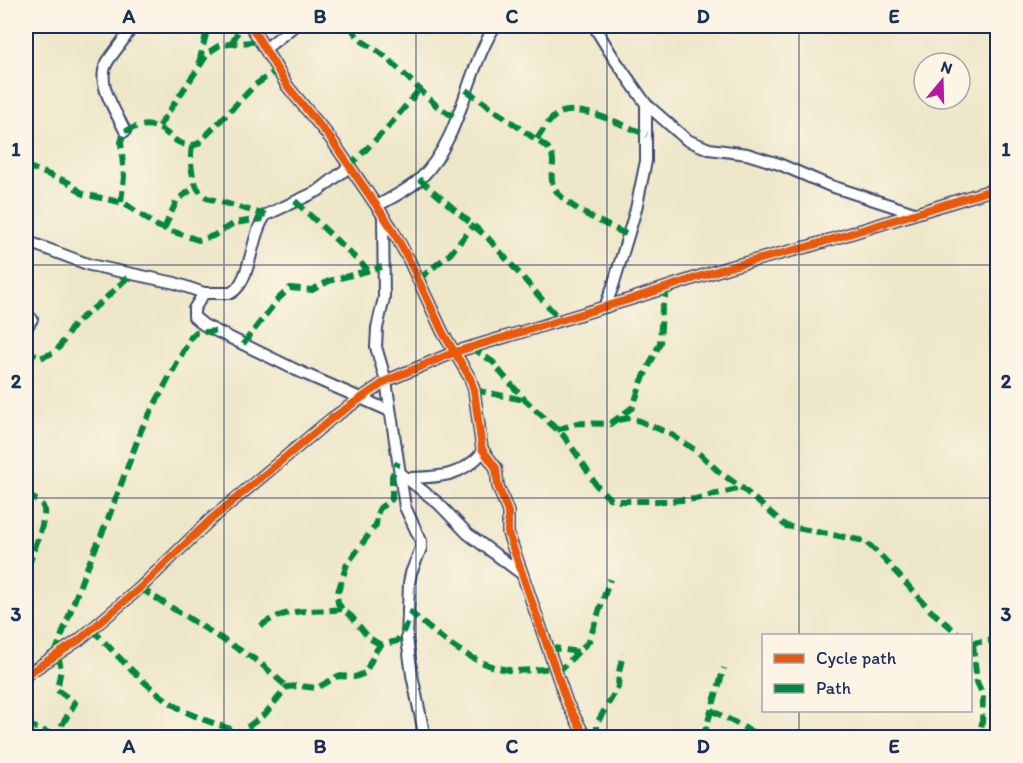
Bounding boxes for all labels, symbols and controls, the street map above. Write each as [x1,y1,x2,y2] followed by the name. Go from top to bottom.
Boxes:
[122,4,136,28] text: A
[314,4,327,28] text: B
[506,4,519,28] text: C
[696,4,710,28] text: D
[888,4,900,28] text: E
[912,51,972,111] north arrow
[939,57,955,78] text: N
[11,137,21,161] text: 1
[1001,137,1011,161] text: 1
[11,369,22,393] text: 2
[1001,369,1012,393] text: 2
[11,602,22,626] text: 3
[1001,602,1012,626] text: 3
[762,634,972,712] legend
[816,647,897,669] text: Cycle path
[816,677,851,699] text: Path
[122,734,136,758] text: A
[314,734,327,758] text: B
[506,734,519,758] text: C
[696,734,710,758] text: D
[888,734,900,758] text: E

